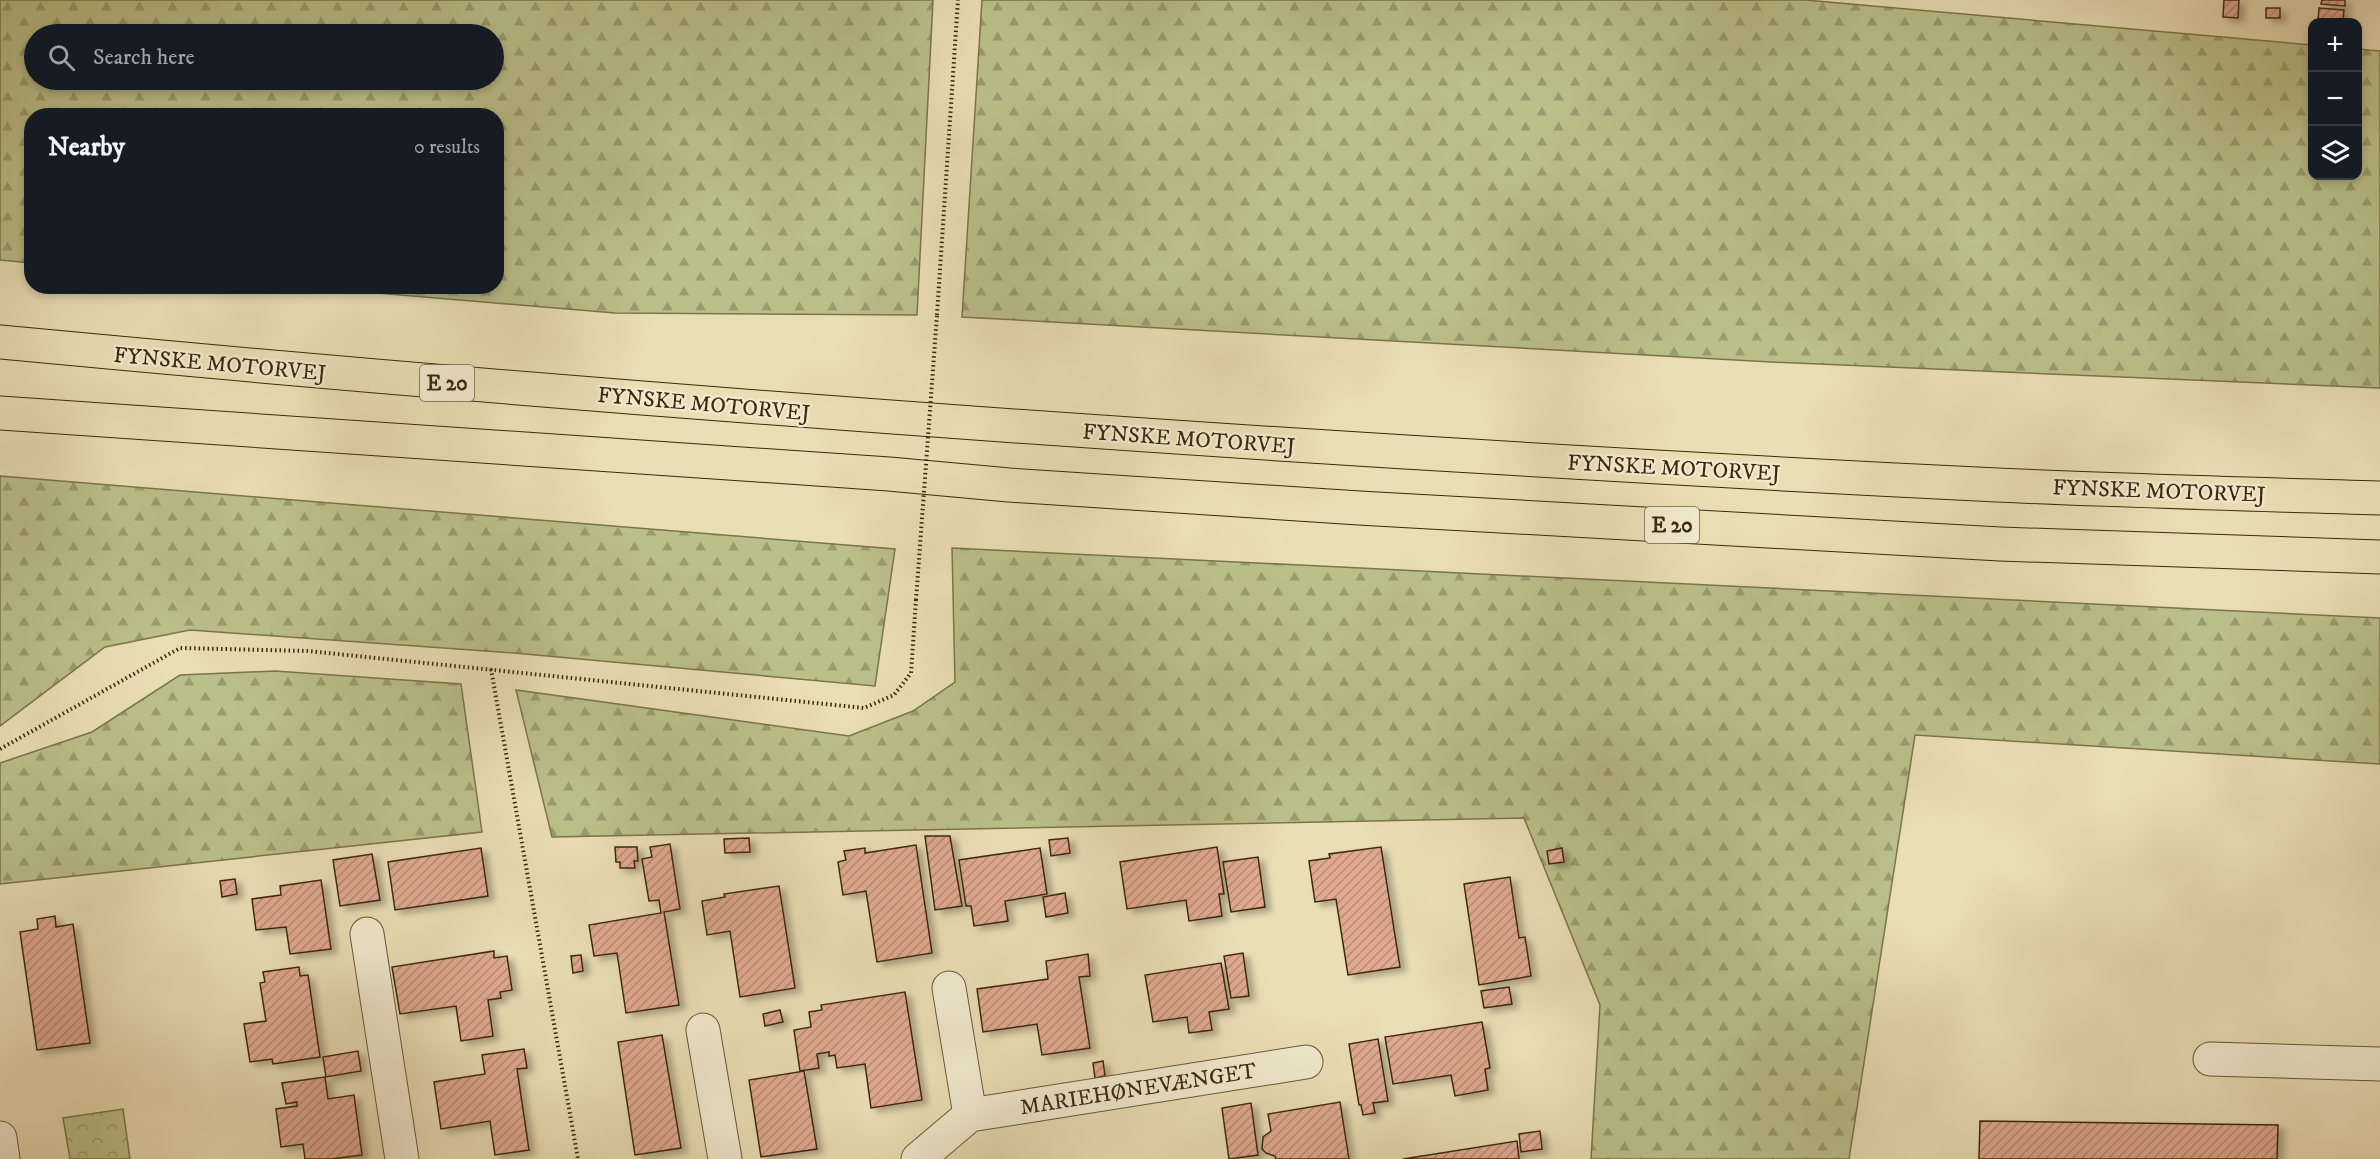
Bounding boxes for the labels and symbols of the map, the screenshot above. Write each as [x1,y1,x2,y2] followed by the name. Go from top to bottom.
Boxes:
[112,342,327,387] street label: FYNSKE MOTORVEJ
[420,365,474,401] road number: E 20
[596,382,811,427] street label: FYNSKE MOTORVEJ
[1082,419,1296,460] street label: FYNSKE MOTORVEJ
[1567,449,1781,488] street label: FYNSKE MOTORVEJ
[2052,474,2266,509] street label: FYNSKE MOTORVEJ
[1645,507,1699,543] road number: E 20
[1018,1057,1259,1122] street label: MARIEHØNEVÆNGET

